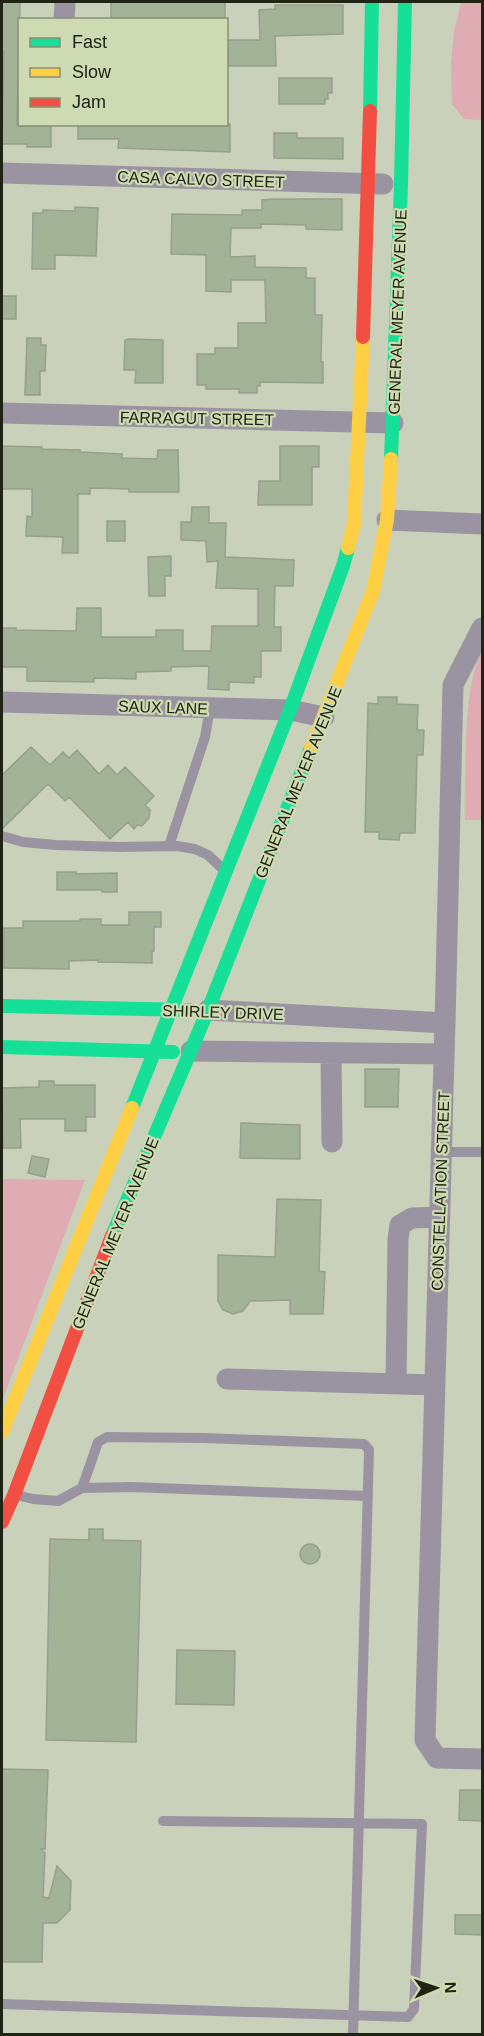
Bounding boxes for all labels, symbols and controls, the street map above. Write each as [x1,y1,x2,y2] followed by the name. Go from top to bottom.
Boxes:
[18,18,228,126] legend
[72,32,107,52] text: Fast
[72,62,112,82] text: Slow
[72,92,106,112] text: Jam
[117,168,285,191] street label: CASA CALVO STREET
[385,209,410,415] street label: GENERAL MEYER AVENUE
[120,409,275,428] street label: FARRAGUT STREET
[252,684,345,881] street label: GENERAL MEYER AVENUE
[118,697,208,718] street label: SAUX LANE
[162,1002,284,1023] street label: SHIRLEY DRIVE
[429,1091,452,1291] street label: CONSTELLATION STREET
[69,1135,162,1332] street label: GENERAL MEYER AVENUE
[406,1958,466,2018] north arrow
[442,1981,459,1994] text: N

